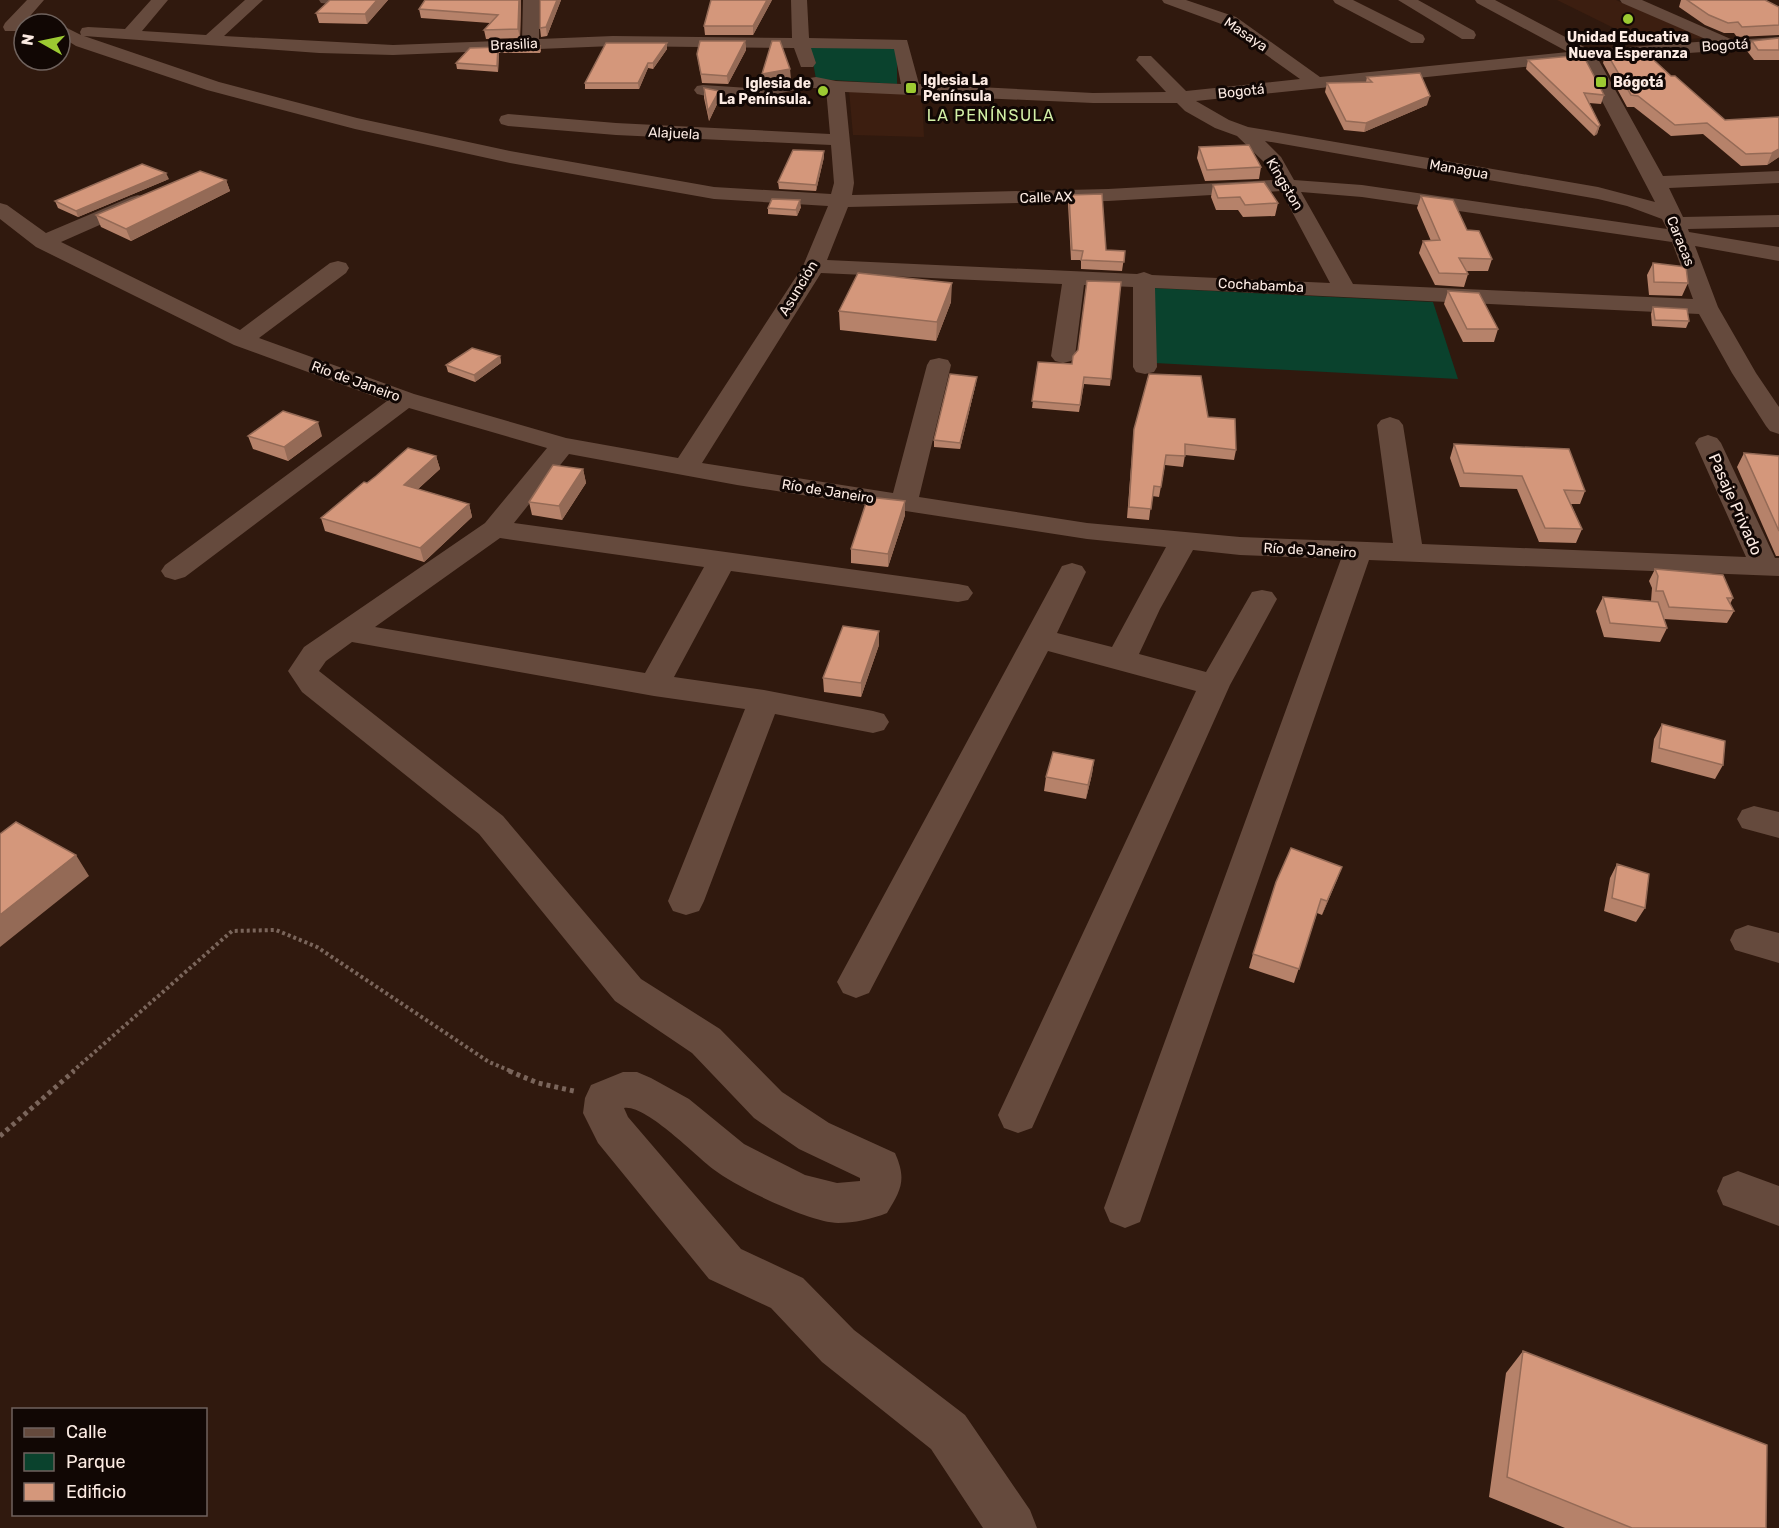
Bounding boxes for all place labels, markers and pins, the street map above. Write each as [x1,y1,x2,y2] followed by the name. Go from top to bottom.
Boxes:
[1621,12,1635,26] marker: Unidad Educativa Nueva Esperanza
[1567,29,1689,62] place label: Unidad Educativa Nueva Esperanza
[923,72,992,105] place label: Iglesia La Península
[1613,74,1664,91] place label: Bógotá
[719,75,811,108] place label: Iglesia de La Península.
[1594,75,1608,89] marker: Bógotá
[904,81,918,95] marker: Iglesia La Península
[816,84,830,98] marker: Iglesia de La Península.

